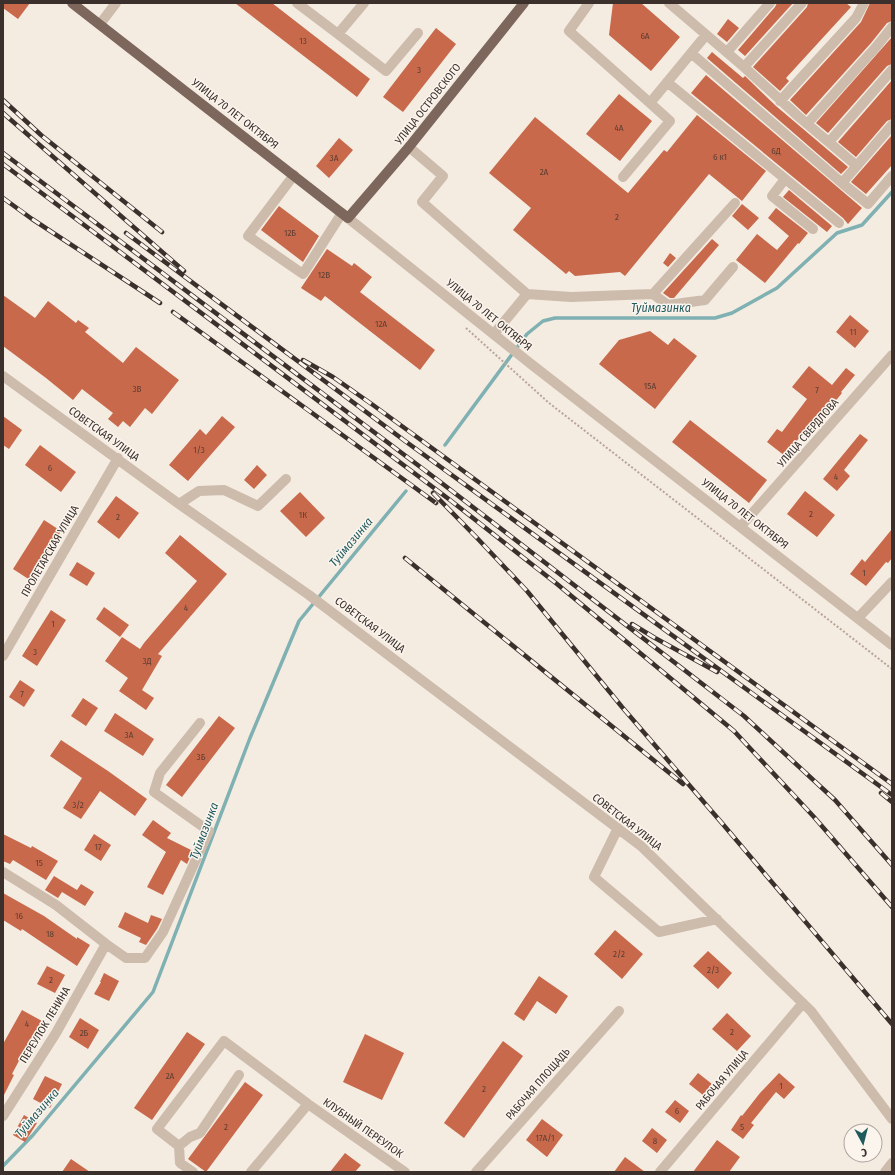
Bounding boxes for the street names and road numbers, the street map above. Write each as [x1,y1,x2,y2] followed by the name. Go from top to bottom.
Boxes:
[392,61,464,148] street label: УЛИЦА ОСТРОВСКОГО
[188,75,281,152] street label: УЛИЦА 70 ЛЕТ ОКТЯБРЯ
[443,276,534,354] street label: УЛИЦА 70 ЛЕТ ОКТЯБРЯ
[774,396,841,471] street label: УЛИЦА СВЕРДЛОВА
[66,404,142,464] street label: СОВЕТСКАЯ УЛИЦА
[698,475,791,552] street label: УЛИЦА 70 ЛЕТ ОКТЯБРЯ
[19,503,82,599] street label: ПРОЛЕТАРСКАЯ УЛИЦА
[332,594,408,656] street label: СОВЕТСКАЯ УЛИЦА
[590,791,665,853] street label: СОВЕТСКАЯ УЛИЦА
[17,984,73,1066] street label: ПЕРЕУЛОК ЛЕНИНА
[503,1045,573,1123] street label: РАБОЧАЯ ПЛОЩАДЬ
[693,1047,751,1113] street label: РАБОЧАЯ УЛИЦА
[321,1096,406,1161] street label: КЛУБНЫЙ ПЕРЕУЛОК

